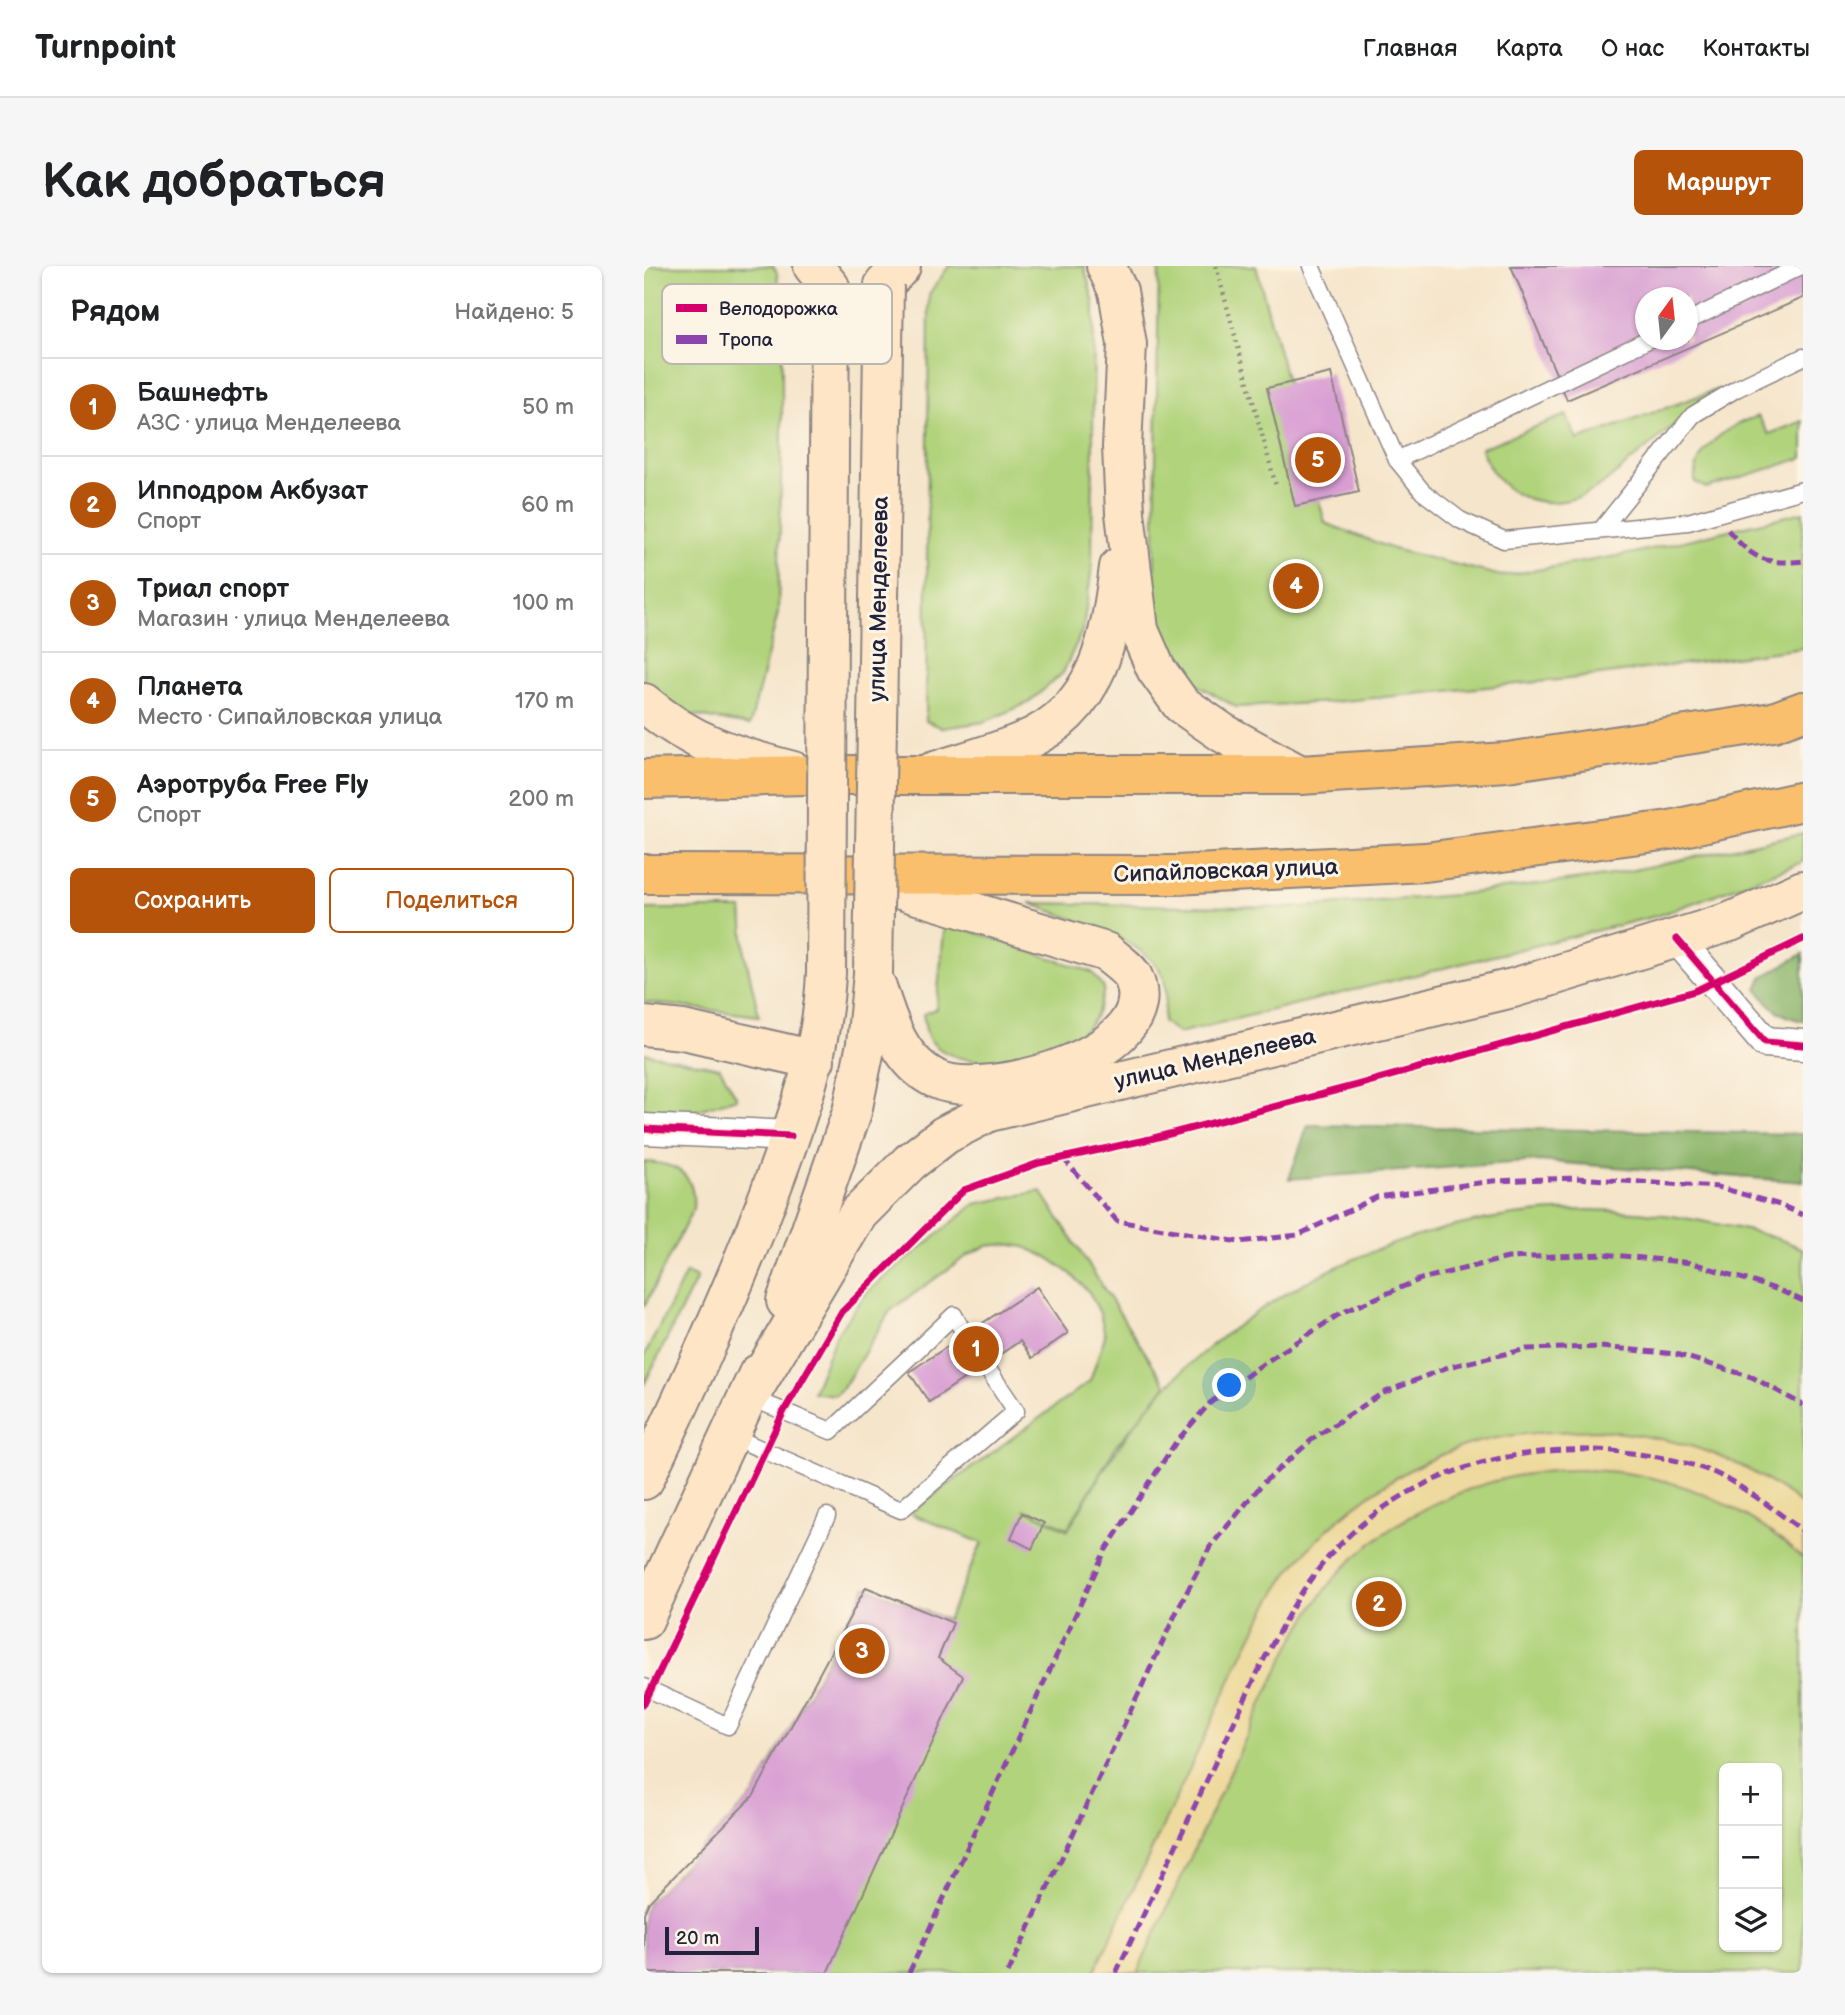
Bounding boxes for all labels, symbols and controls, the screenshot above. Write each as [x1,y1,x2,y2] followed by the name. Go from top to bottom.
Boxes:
[35,28,176,68] text: Turnpoint
[1363,34,1457,63] text: Главная
[1495,34,1563,63] text: Карта
[1601,34,1664,63] text: О нас
[1702,34,1810,63] text: Контакты
[1634,150,1803,215] button: Маршрут
[42,153,386,212] text: Как добраться
[662,284,892,364] legend
[1635,287,1698,350] north arrow
[70,294,160,330] text: Рядом
[454,298,574,326] text: Найдено: 5
[719,298,838,321] text: Велодорожка
[719,329,773,352] text: Тропа
[137,378,268,409] text: Башнефть
[88,393,98,421] text: 1
[522,393,574,421] text: 50 m
[137,409,401,437] text: АЗС · улица Менделеева
[1295,434,1341,486] pin: 5
[137,476,368,507] text: Ипподром Акбузат
[86,491,100,519] text: 2
[521,491,574,519] text: 60 m
[863,495,895,702] street label: улица Менделеева
[137,507,201,535] text: Спорт
[1273,560,1319,612] pin: 4
[137,574,289,605] text: Триал спорт
[86,589,100,617] text: 3
[513,589,574,617] text: 100 m
[137,605,450,633] text: Магазин · улица Менделеева
[137,672,243,703] text: Планета
[86,687,100,715] text: 4
[515,687,574,715] text: 170 m
[137,703,442,731] text: Место · Сипайловская улица
[137,770,368,801] text: Аэротруба Free Fly
[86,785,100,813] text: 5
[508,785,574,813] text: 200 m
[137,801,201,829] text: Спорт
[1113,853,1339,889] street label: Сипайловская улица
[70,868,315,933] button: Сохранить
[329,868,574,933] button: Поделиться
[1111,1022,1319,1096] street label: улица Менделеева
[953,1323,999,1375] pin: 1
[1212,1368,1246,1402] your location
[1356,1578,1402,1630] pin: 2
[839,1625,885,1677] pin: 3
[1719,1763,1782,1952] map controls
[1719,1763,1782,1826] button: +
[1719,1826,1782,1889] button: −
[1719,1889,1782,1952] button: layers
[665,1924,760,1956] scale bar
[676,1927,719,1950] text: 20 m

